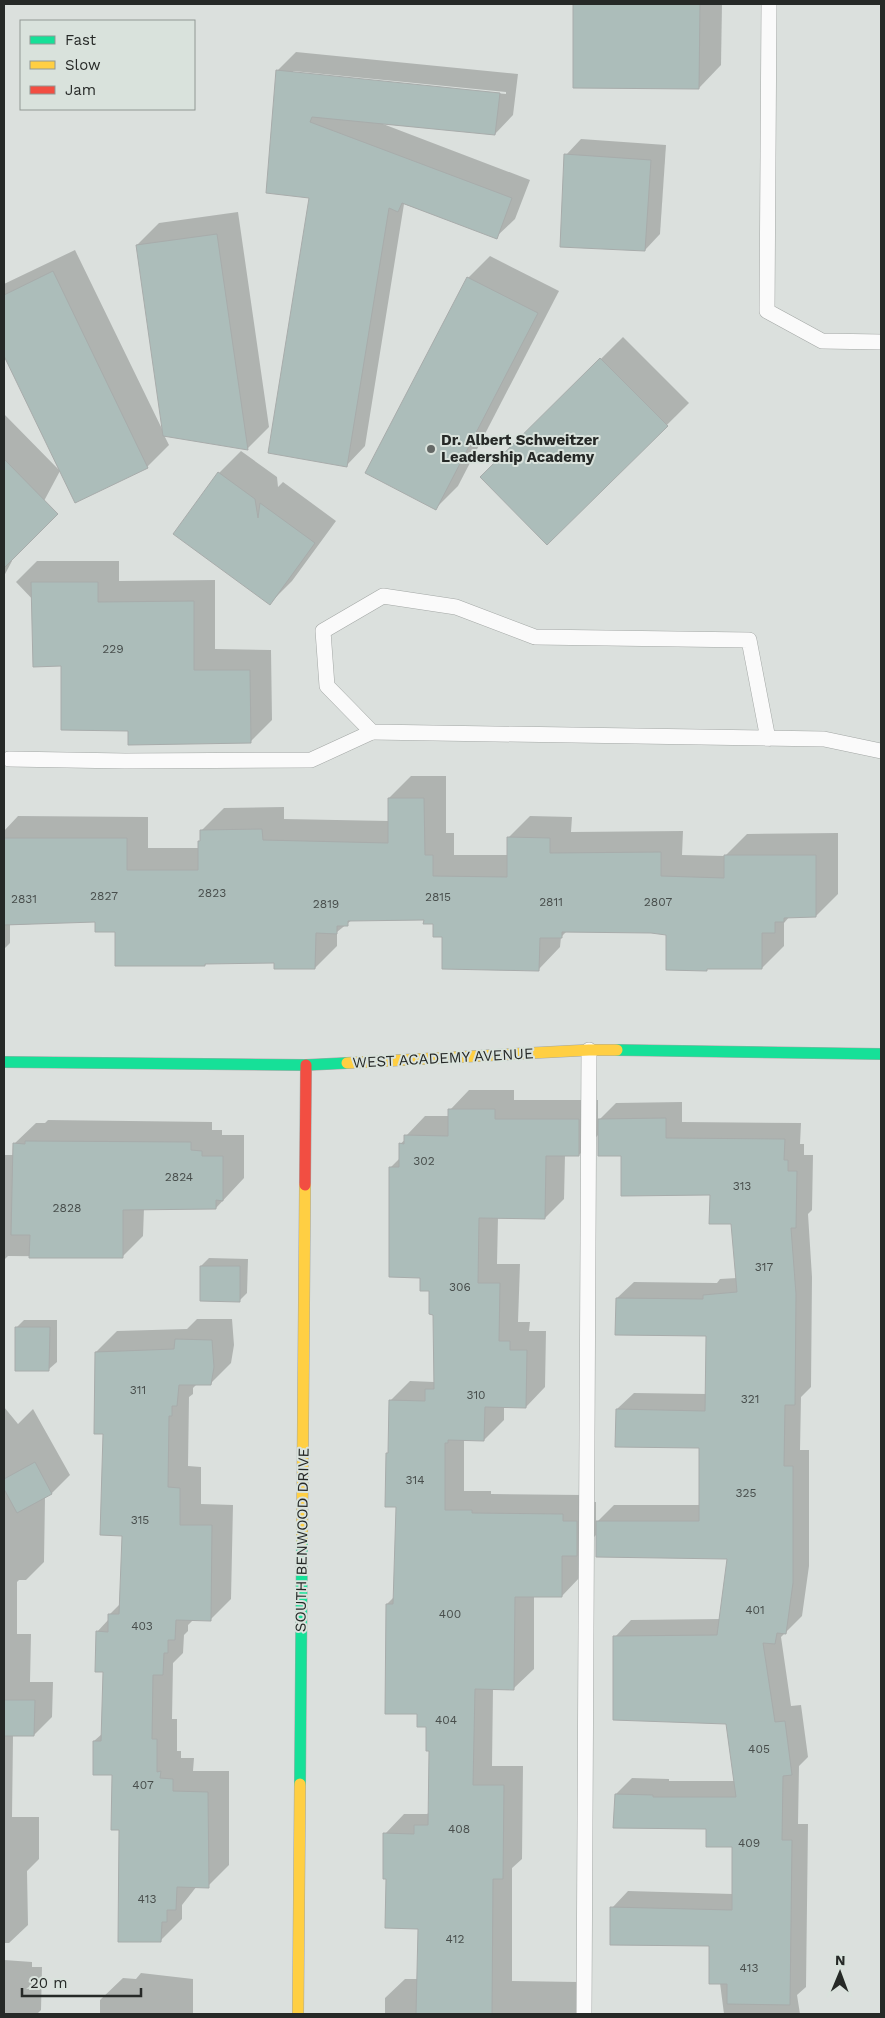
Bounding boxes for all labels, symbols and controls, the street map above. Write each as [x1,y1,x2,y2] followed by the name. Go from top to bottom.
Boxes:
[20,20,195,110] legend
[65,31,97,49] text: Fast
[65,56,101,74] text: Slow
[65,81,96,99] text: Jam
[441,431,599,466] place label: Dr. Albert Schweitzer Leadership Academy
[425,443,437,455] marker: Dr. Albert Schweitzer Leadership Academy
[102,642,124,656] house number: 229
[198,886,226,900] house number: 2823
[90,889,118,903] house number: 2827
[425,890,451,904] house number: 2815
[11,892,37,906] house number: 2831
[539,895,563,909] house number: 2811
[644,895,672,909] house number: 2807
[313,897,339,911] house number: 2819
[352,1044,534,1072] street label: WEST ACADEMY AVENUE
[413,1154,435,1168] house number: 302
[165,1170,193,1184] house number: 2824
[733,1179,751,1193] house number: 313
[53,1201,81,1215] house number: 2828
[755,1260,773,1274] house number: 317
[449,1280,471,1294] house number: 306
[130,1383,146,1397] house number: 311
[466,1388,486,1402] house number: 310
[741,1392,759,1406] house number: 321
[291,1448,313,1632] street label: SOUTH BENWOOD DRIVE
[405,1473,425,1487] house number: 314
[736,1486,756,1500] house number: 325
[131,1513,149,1527] house number: 315
[745,1603,765,1617] house number: 401
[439,1607,461,1621] house number: 400
[131,1619,153,1633] house number: 403
[435,1713,457,1727] house number: 404
[748,1742,770,1756] house number: 405
[132,1778,154,1792] house number: 407
[448,1822,470,1836] house number: 408
[738,1836,760,1850] house number: 409
[138,1892,156,1906] house number: 413
[446,1932,464,1946] house number: 412
[815,1948,865,1998] north arrow
[835,1952,846,1968] text: N
[740,1961,758,1975] house number: 413
[22,1966,141,1998] scale bar
[30,1974,68,1992] text: 20 m

